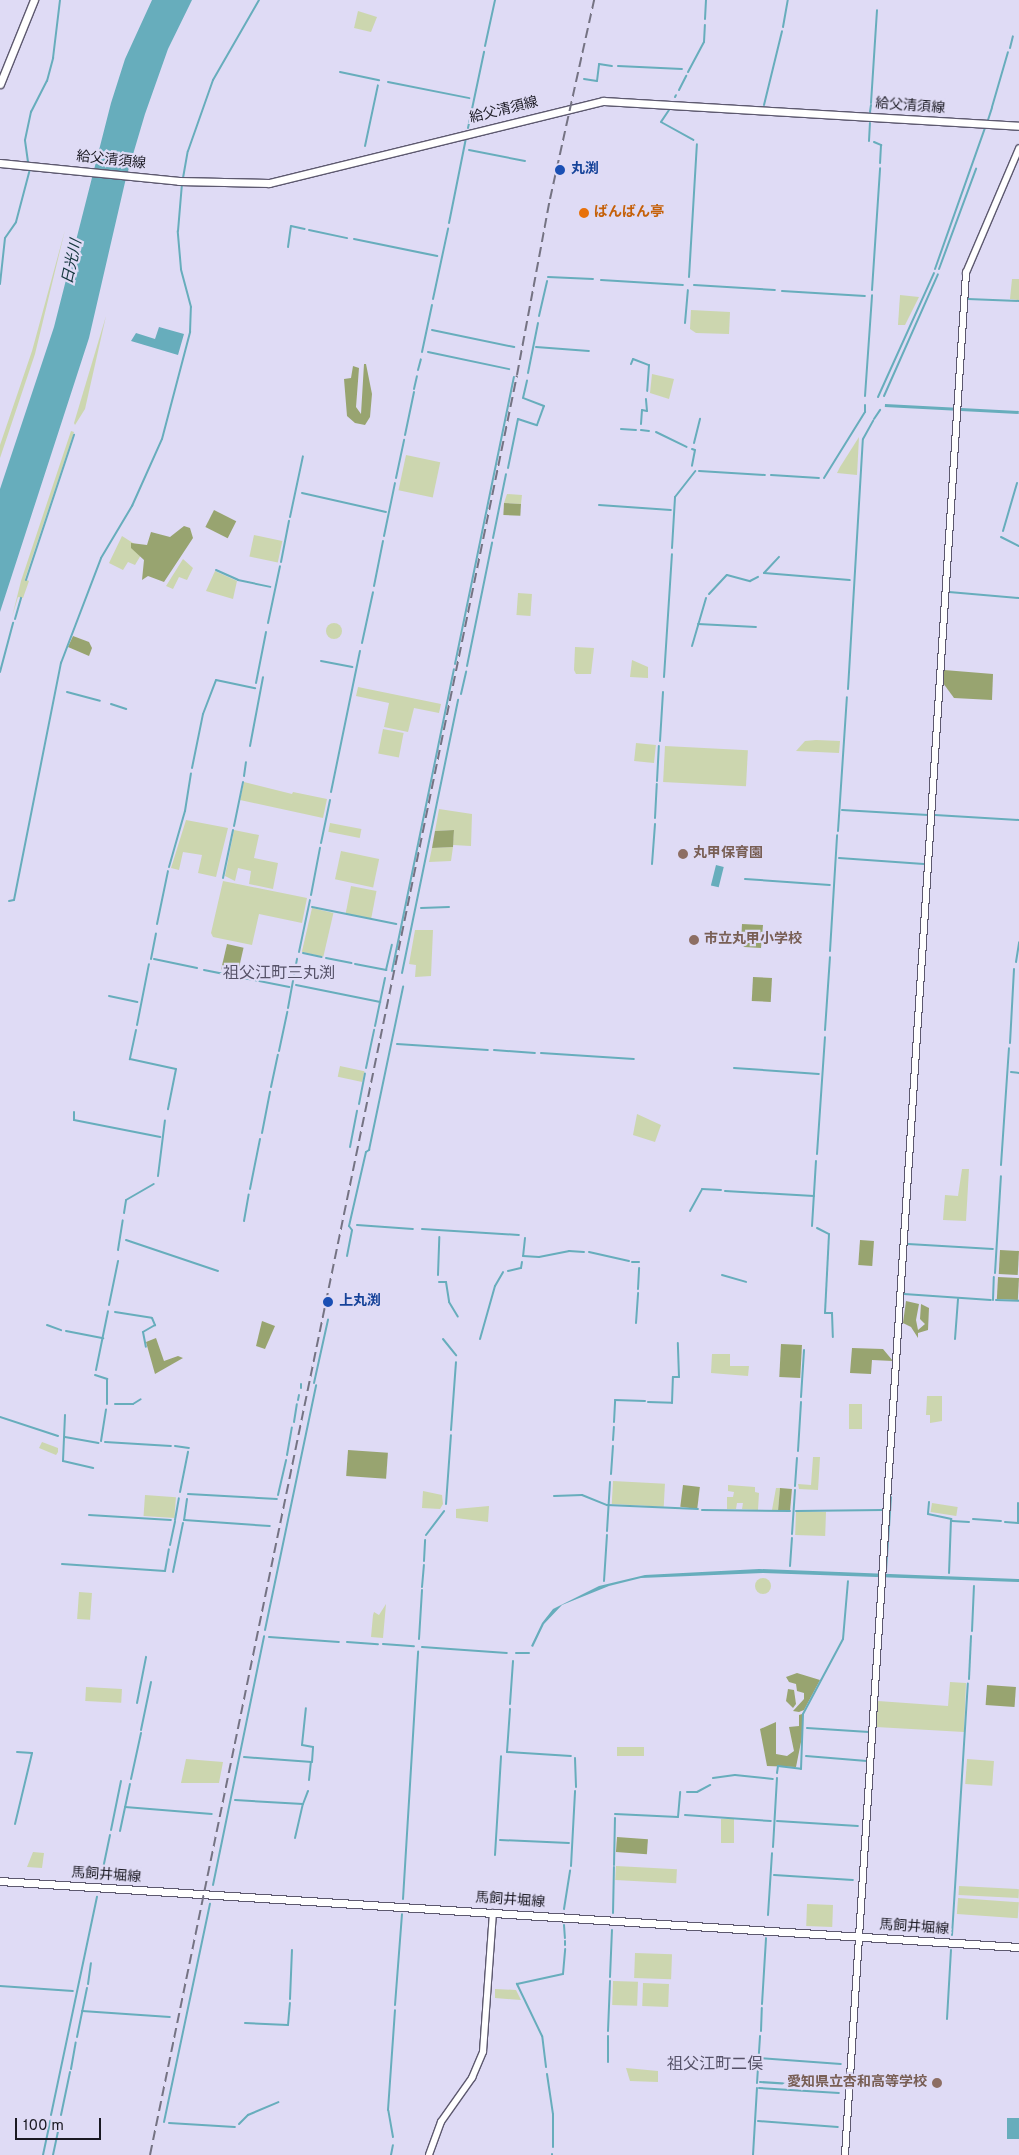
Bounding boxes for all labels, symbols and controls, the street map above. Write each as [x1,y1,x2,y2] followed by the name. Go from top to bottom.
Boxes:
[468,94,540,128] street label: 給父清須線
[874,96,946,118] street label: 給父清須線
[75,149,147,173] street label: 給父清須線
[571,162,599,178] place label: 丸渕
[553,163,567,177] marker: 丸渕
[594,205,664,221] place label: ばんばん亭
[578,207,590,219] marker: ばんばん亭
[60,238,86,286] water label: 日光川
[693,846,763,862] place label: 丸甲保育園
[677,848,689,860] marker: 丸甲保育園
[704,932,802,948] place label: 市立丸甲小学校
[688,934,700,946] marker: 市立丸甲小学校
[223,964,335,984] district label: 祖父江町三丸渕
[339,1294,381,1310] place label: 上丸渕
[321,1295,335,1309] marker: 上丸渕
[70,1865,142,1887] street label: 馬飼井堀線
[474,1890,546,1912] street label: 馬飼井堀線
[878,1917,950,1939] street label: 馬飼井堀線
[667,2055,763,2075] district label: 祖父江町二俣
[787,2075,927,2091] place label: 愛知県立杏和高等学校
[931,2077,943,2089] marker: 愛知県立杏和高等学校
[18,2108,104,2140] scale bar
[23,2117,64,2136] text: 100 m

